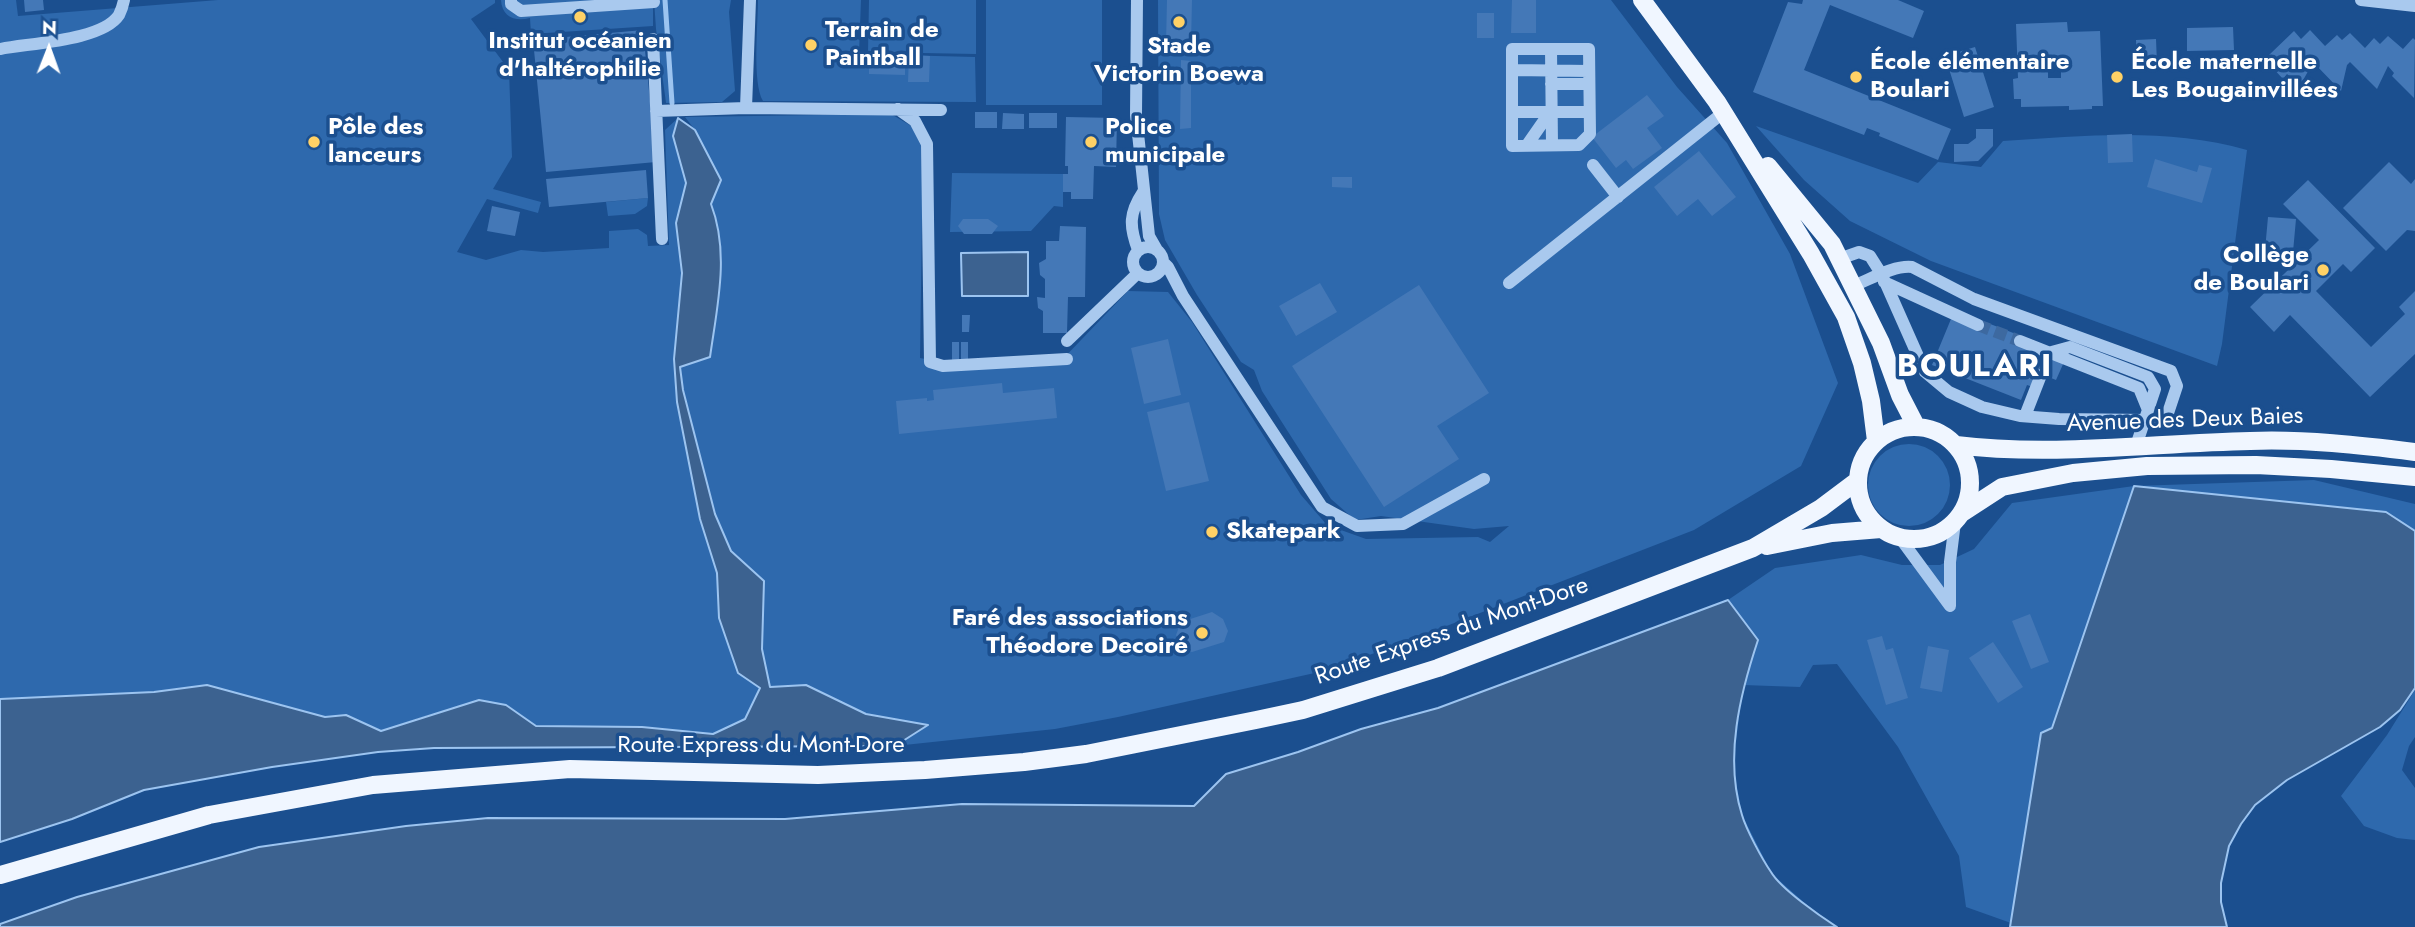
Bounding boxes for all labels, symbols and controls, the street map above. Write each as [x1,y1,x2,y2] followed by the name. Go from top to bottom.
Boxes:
[572,9,588,25] marker: Institut océanien d'haltérophilie
[14,14,84,84] north arrow
[42,14,57,41] text: N
[1171,14,1187,30] marker: Stade Victorin Boewa
[825,17,939,73] place label: Terrain de Paintball
[488,28,672,84] place label: Institut océanien d'haltérophilie
[1094,33,1264,89] place label: Stade Victorin Boewa
[803,37,819,53] marker: Terrain de Paintball
[1870,49,2070,105] place label: École élémentaire Boulari
[2131,49,2338,105] place label: École maternelle Les Bougainvillées
[1848,69,1864,85] marker: École élémentaire Boulari
[2109,69,2125,85] marker: École maternelle Les Bougainvillées
[328,114,423,170] place label: Pôle des lanceurs
[1105,114,1225,170] place label: Police municipale
[306,134,322,150] marker: Pôle des lanceurs
[1083,134,1099,150] marker: Police municipale
[2193,242,2309,298] place label: Collège de Boulari
[2315,262,2331,278] marker: Collège de Boulari
[1898,349,2052,387] district label: BOULARI
[2066,402,2304,440] street label: Avenue des Deux Baies
[1226,518,1341,546] place label: Skatepark
[1204,524,1220,540] marker: Skatepark
[1311,572,1593,692] street label: Route Express du Mont-Dore
[952,605,1188,661] place label: Faré des associations Théodore Decoiré
[1194,625,1210,641] marker: Faré des associations Théodore Decoiré
[617,732,905,760] street label: Route Express du Mont-Dore

